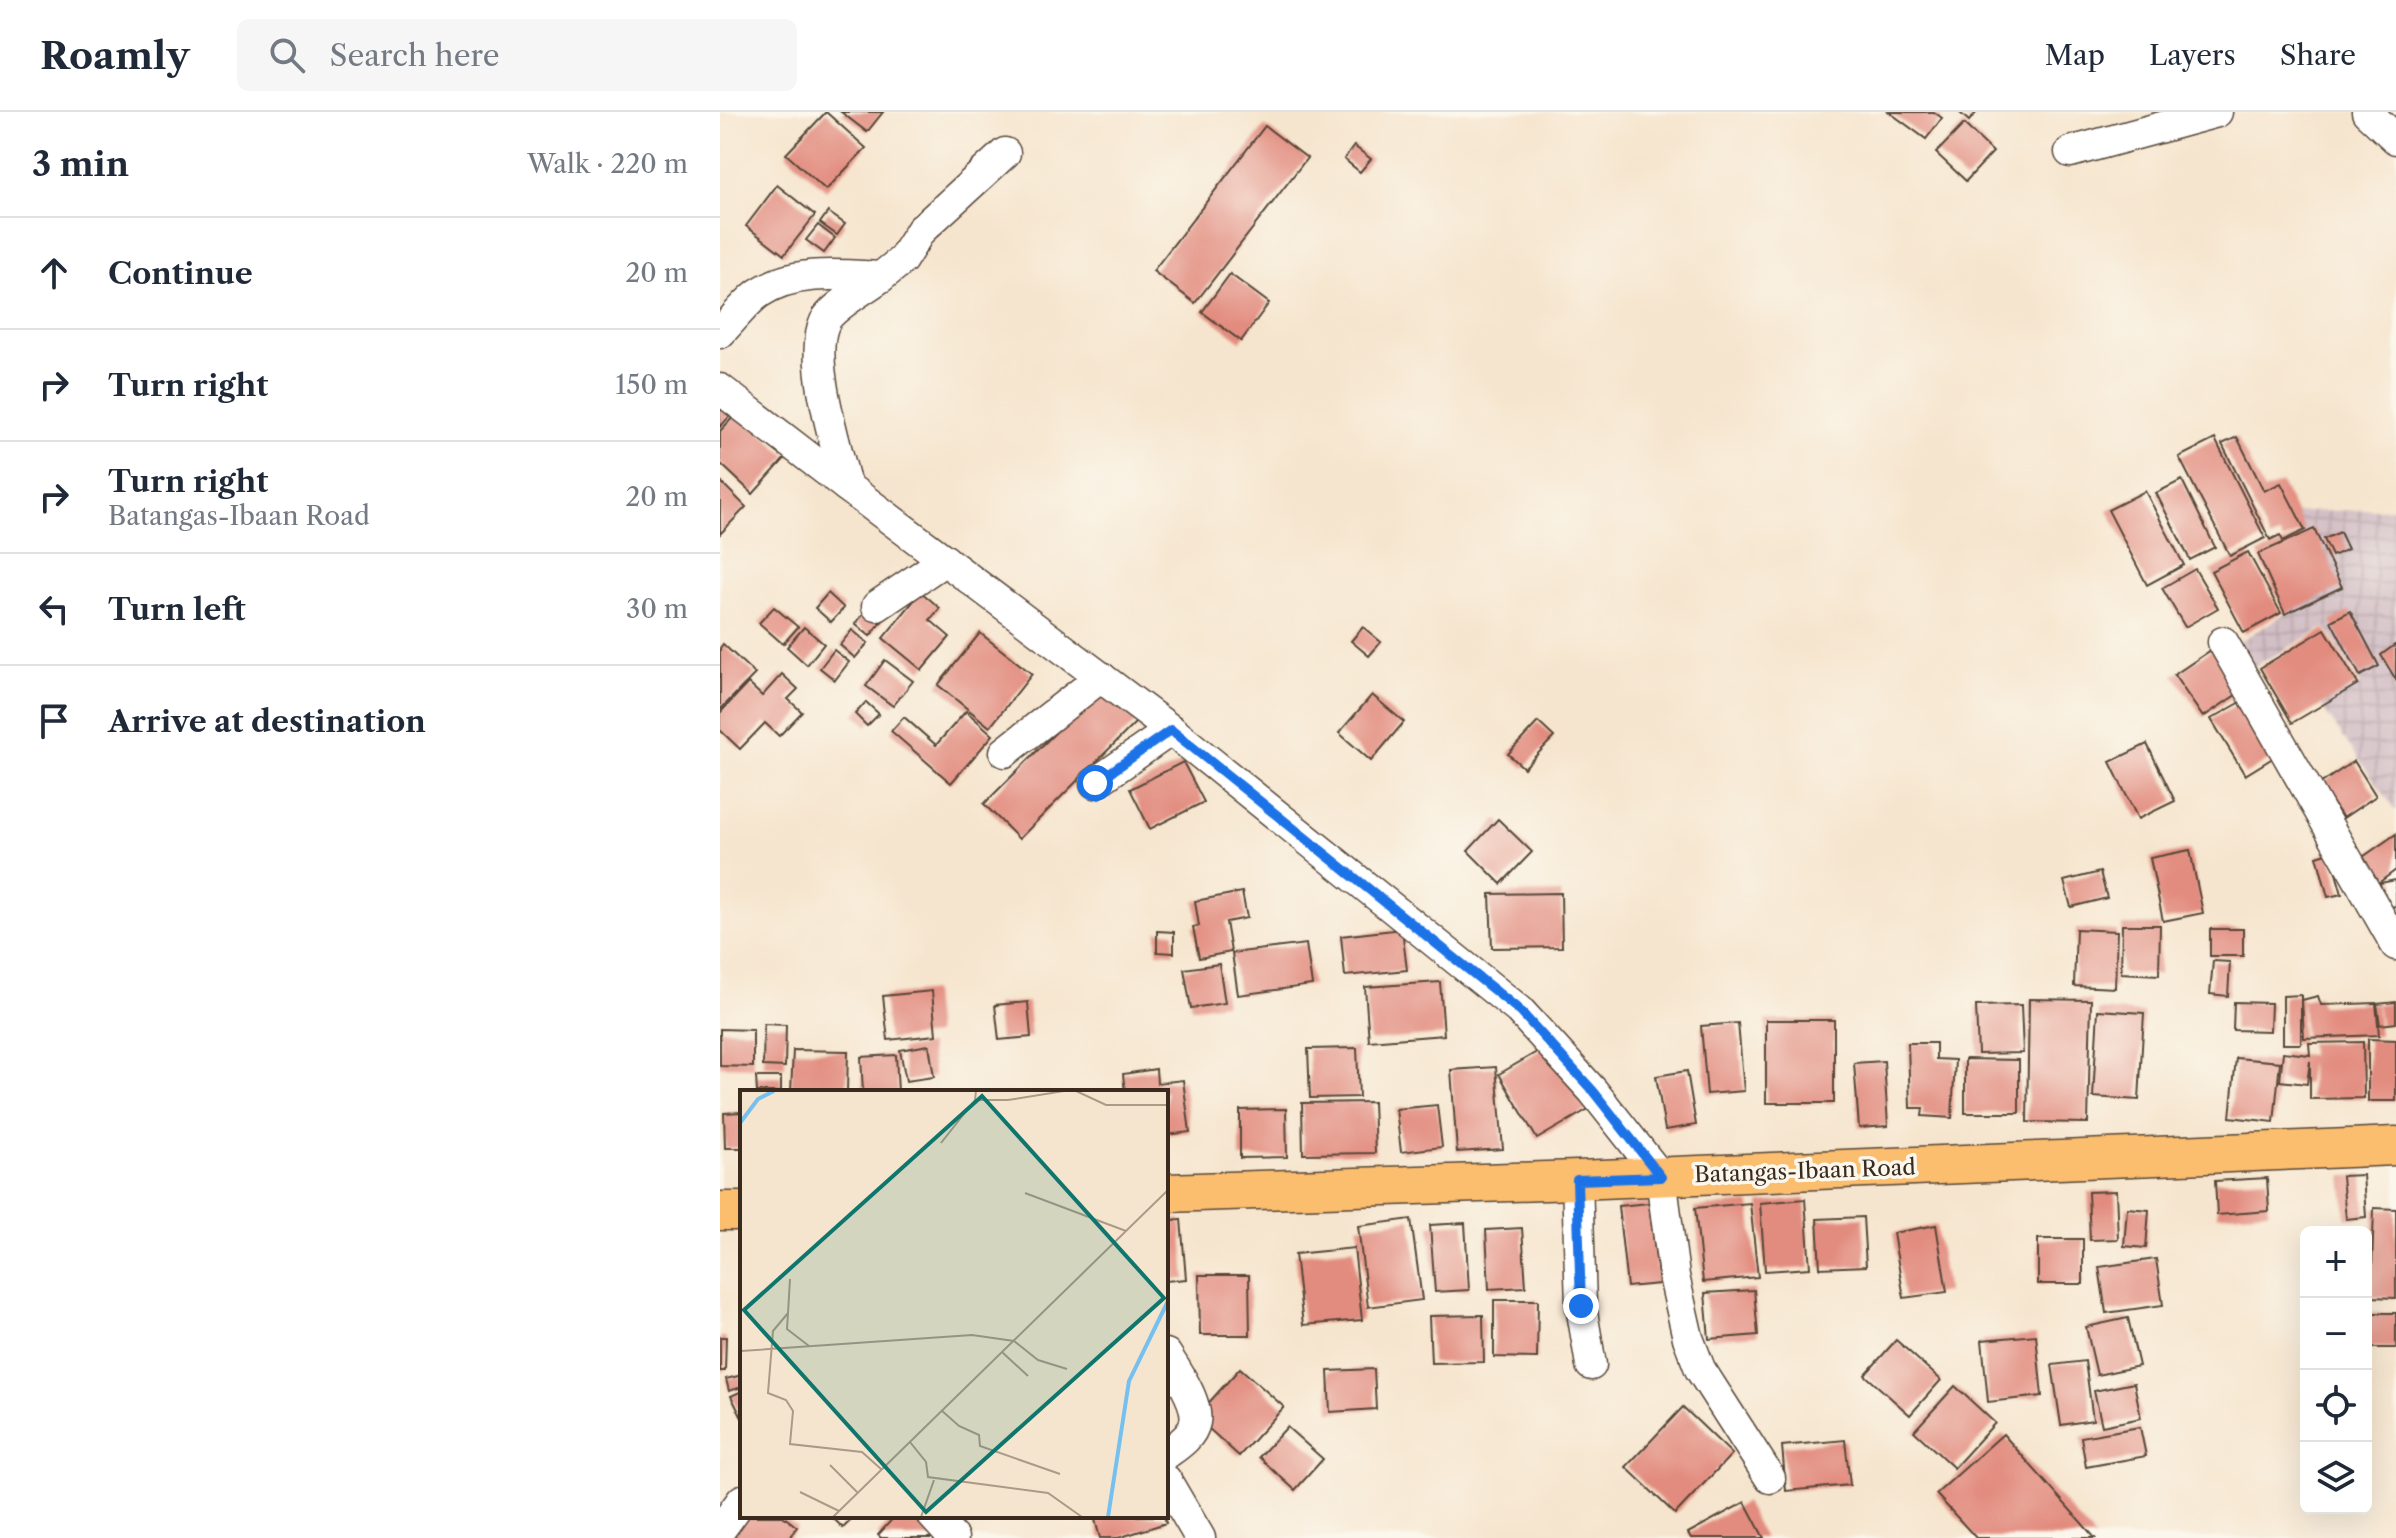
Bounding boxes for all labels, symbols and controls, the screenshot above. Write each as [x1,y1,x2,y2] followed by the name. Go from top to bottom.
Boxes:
[237,19,797,91] search box
[40,32,189,79] text: Roamly
[265,33,309,77] icon: search
[329,37,499,74] text: Search here
[2045,38,2105,72] text: Map
[2149,38,2236,72] text: Layers
[2280,38,2356,72] text: Share
[32,143,129,185] text: 3 min
[527,148,688,180] text: Walk · 220 m
[32,251,76,295] icon: ahead
[108,255,253,292] text: Continue
[625,257,688,289] text: 20 m
[32,363,76,407] icon: right
[108,367,268,404] text: Turn right
[615,369,688,401] text: 150 m
[108,463,268,500] text: Turn right
[32,475,76,519] icon: right
[625,481,688,513] text: 20 m
[108,500,370,532] text: Batangas-Ibaan Road
[32,587,76,631] icon: left
[108,591,245,628] text: Turn left
[626,593,688,625] text: 30 m
[32,699,76,743] icon: arrive
[108,703,426,740] text: Arrive at destination
[1077,765,1113,801] route start
[740,1090,1168,1518] inset map
[1694,1154,1916,1188] street label: Batangas-Ibaan Road
[2300,1226,2372,1514] map controls
[2300,1226,2372,1298] button: +
[1563,1288,1599,1324] route end
[2300,1298,2372,1370] button: −
[2300,1370,2372,1442] button: locate
[2300,1442,2372,1514] button: layers

